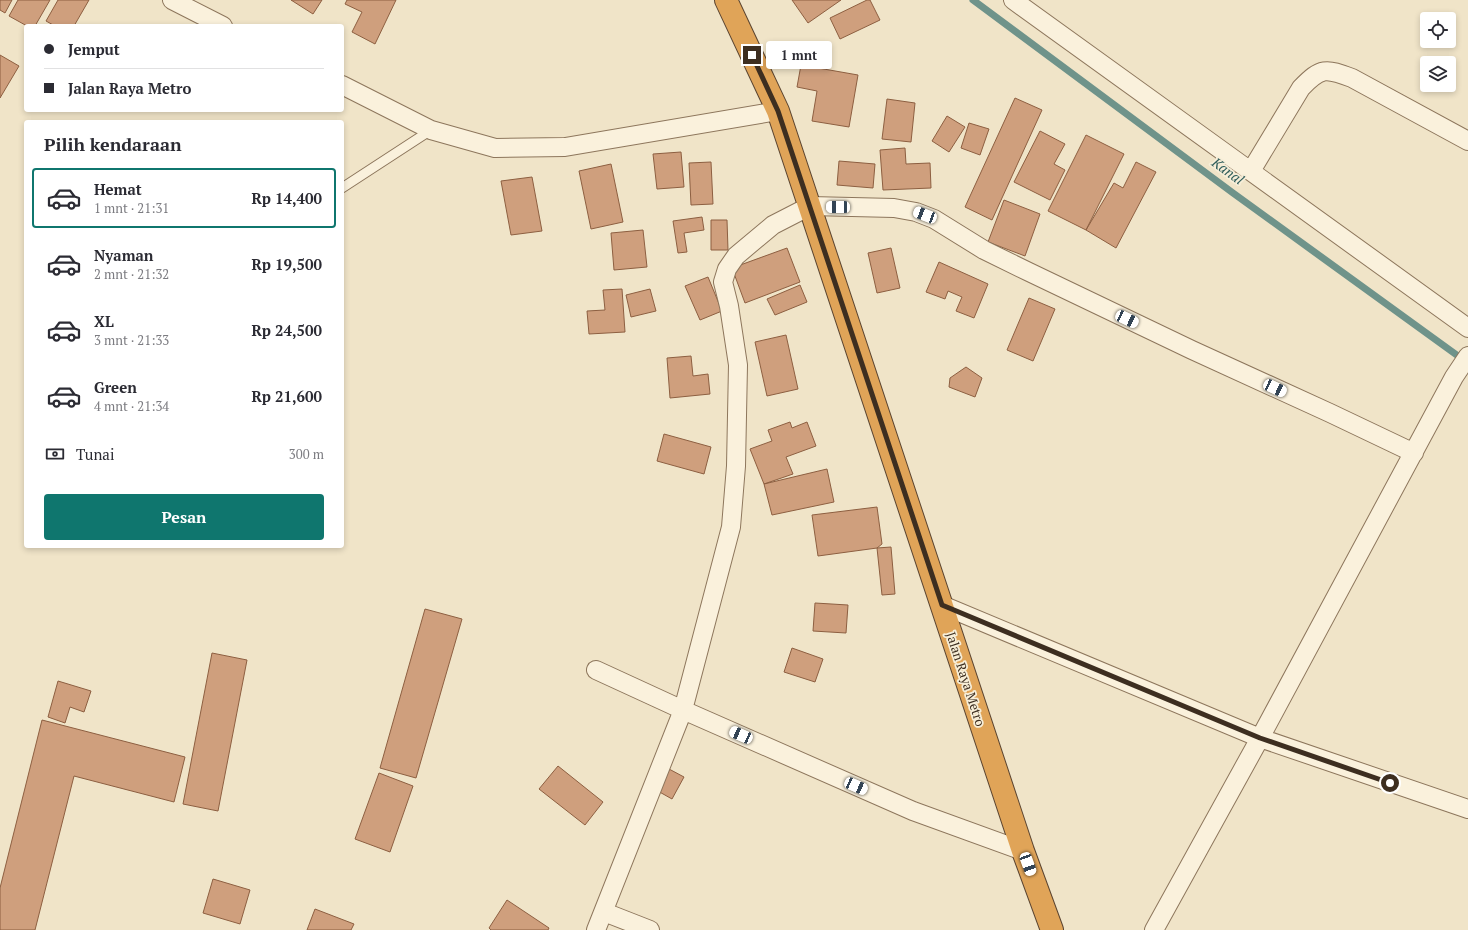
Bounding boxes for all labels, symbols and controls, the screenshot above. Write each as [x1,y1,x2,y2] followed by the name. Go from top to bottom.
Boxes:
[1420,12,1456,92] map controls
[1420,12,1456,48] button: locate
[68,39,120,59] text: Jemput
[766,41,832,69] callout: 1 mnt
[743,46,761,64] route end
[781,46,817,64] text: 1 mnt
[1420,56,1456,92] button: layers
[68,78,191,98] text: Jalan Raya Metro
[44,132,182,156] text: Pilih kendaraan
[1208,152,1248,189] water label: Kanal
[94,179,142,199] text: Hemat
[46,180,82,216] icon: car
[251,188,322,208] text: Rp 14,400
[94,199,169,217] text: 1 mnt · 21:31
[826,201,850,213] car
[912,205,938,225] car
[94,245,154,265] text: Nyaman
[46,246,82,282] icon: car
[251,254,322,274] text: Rp 19,500
[94,265,169,283] text: 2 mnt · 21:32
[1114,308,1140,330] car
[94,311,114,331] text: XL
[46,312,82,348] icon: car
[251,320,322,340] text: Rp 24,500
[94,331,169,349] text: 3 mnt · 21:33
[94,377,137,397] text: Green
[1262,377,1288,399] car
[46,378,82,414] icon: car
[251,386,322,406] text: Rp 21,600
[94,397,169,415] text: 4 mnt · 21:34
[44,443,66,465] icon: cash
[76,444,114,464] text: Tunai
[289,445,324,463] text: 300 m
[44,494,324,540] button: Pesan
[942,629,990,729] street label: Jalan Raya Metro
[728,725,754,745] car
[1381,774,1399,792] route start
[843,776,869,796] car
[1018,851,1038,877] car

